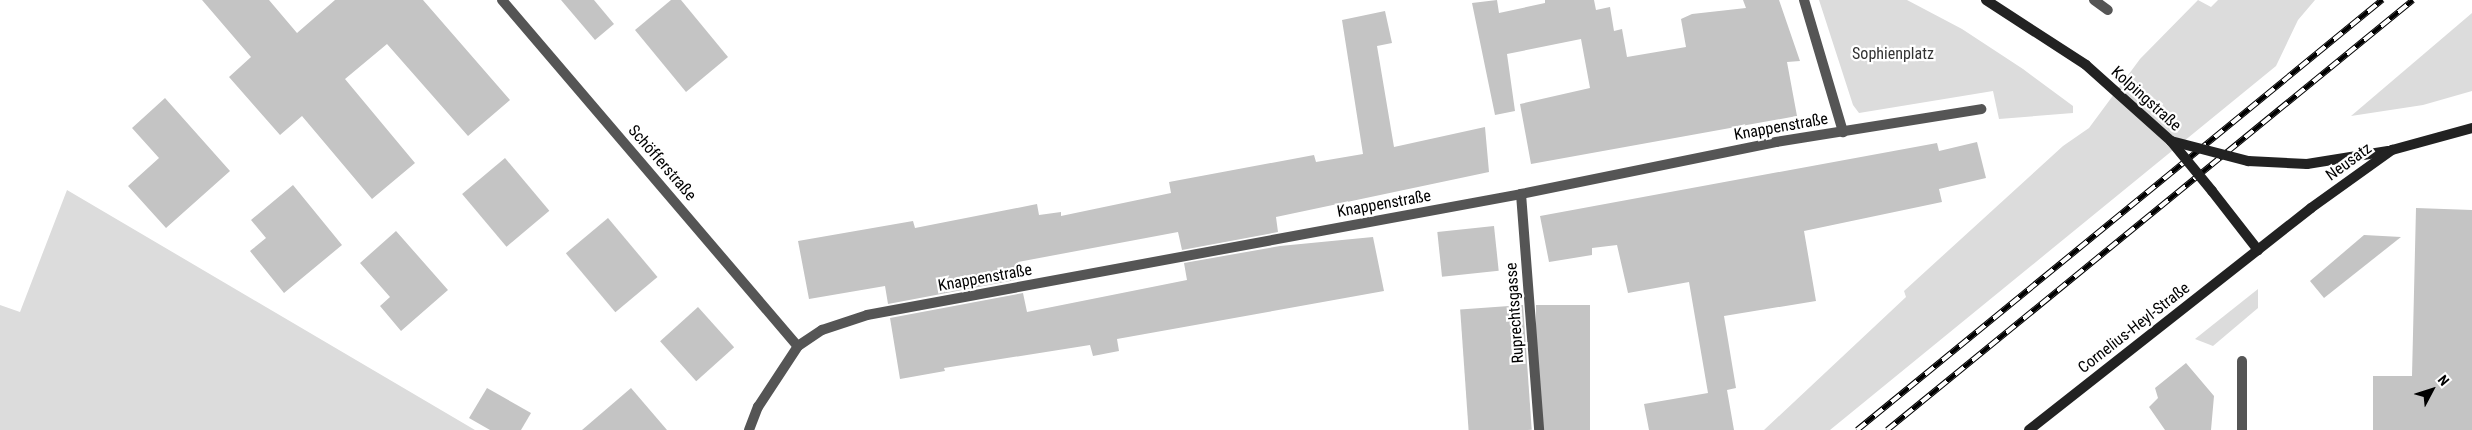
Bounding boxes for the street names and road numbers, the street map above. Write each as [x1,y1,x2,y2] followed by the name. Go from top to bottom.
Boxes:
[2107,63,2185,135] street label: Kolpingstraße
[1733,109,1829,145] street label: Knappenstraße
[624,121,700,205] street label: Schöfferstraße
[2322,139,2376,185] street label: Neusatz
[1336,186,1432,222] street label: Knappenstraße
[937,260,1033,296] street label: Knappenstraße
[1502,262,1528,364] street label: Ruprechtsgasse
[2074,278,2194,378] street label: Cornelius-Heyl-Straße

